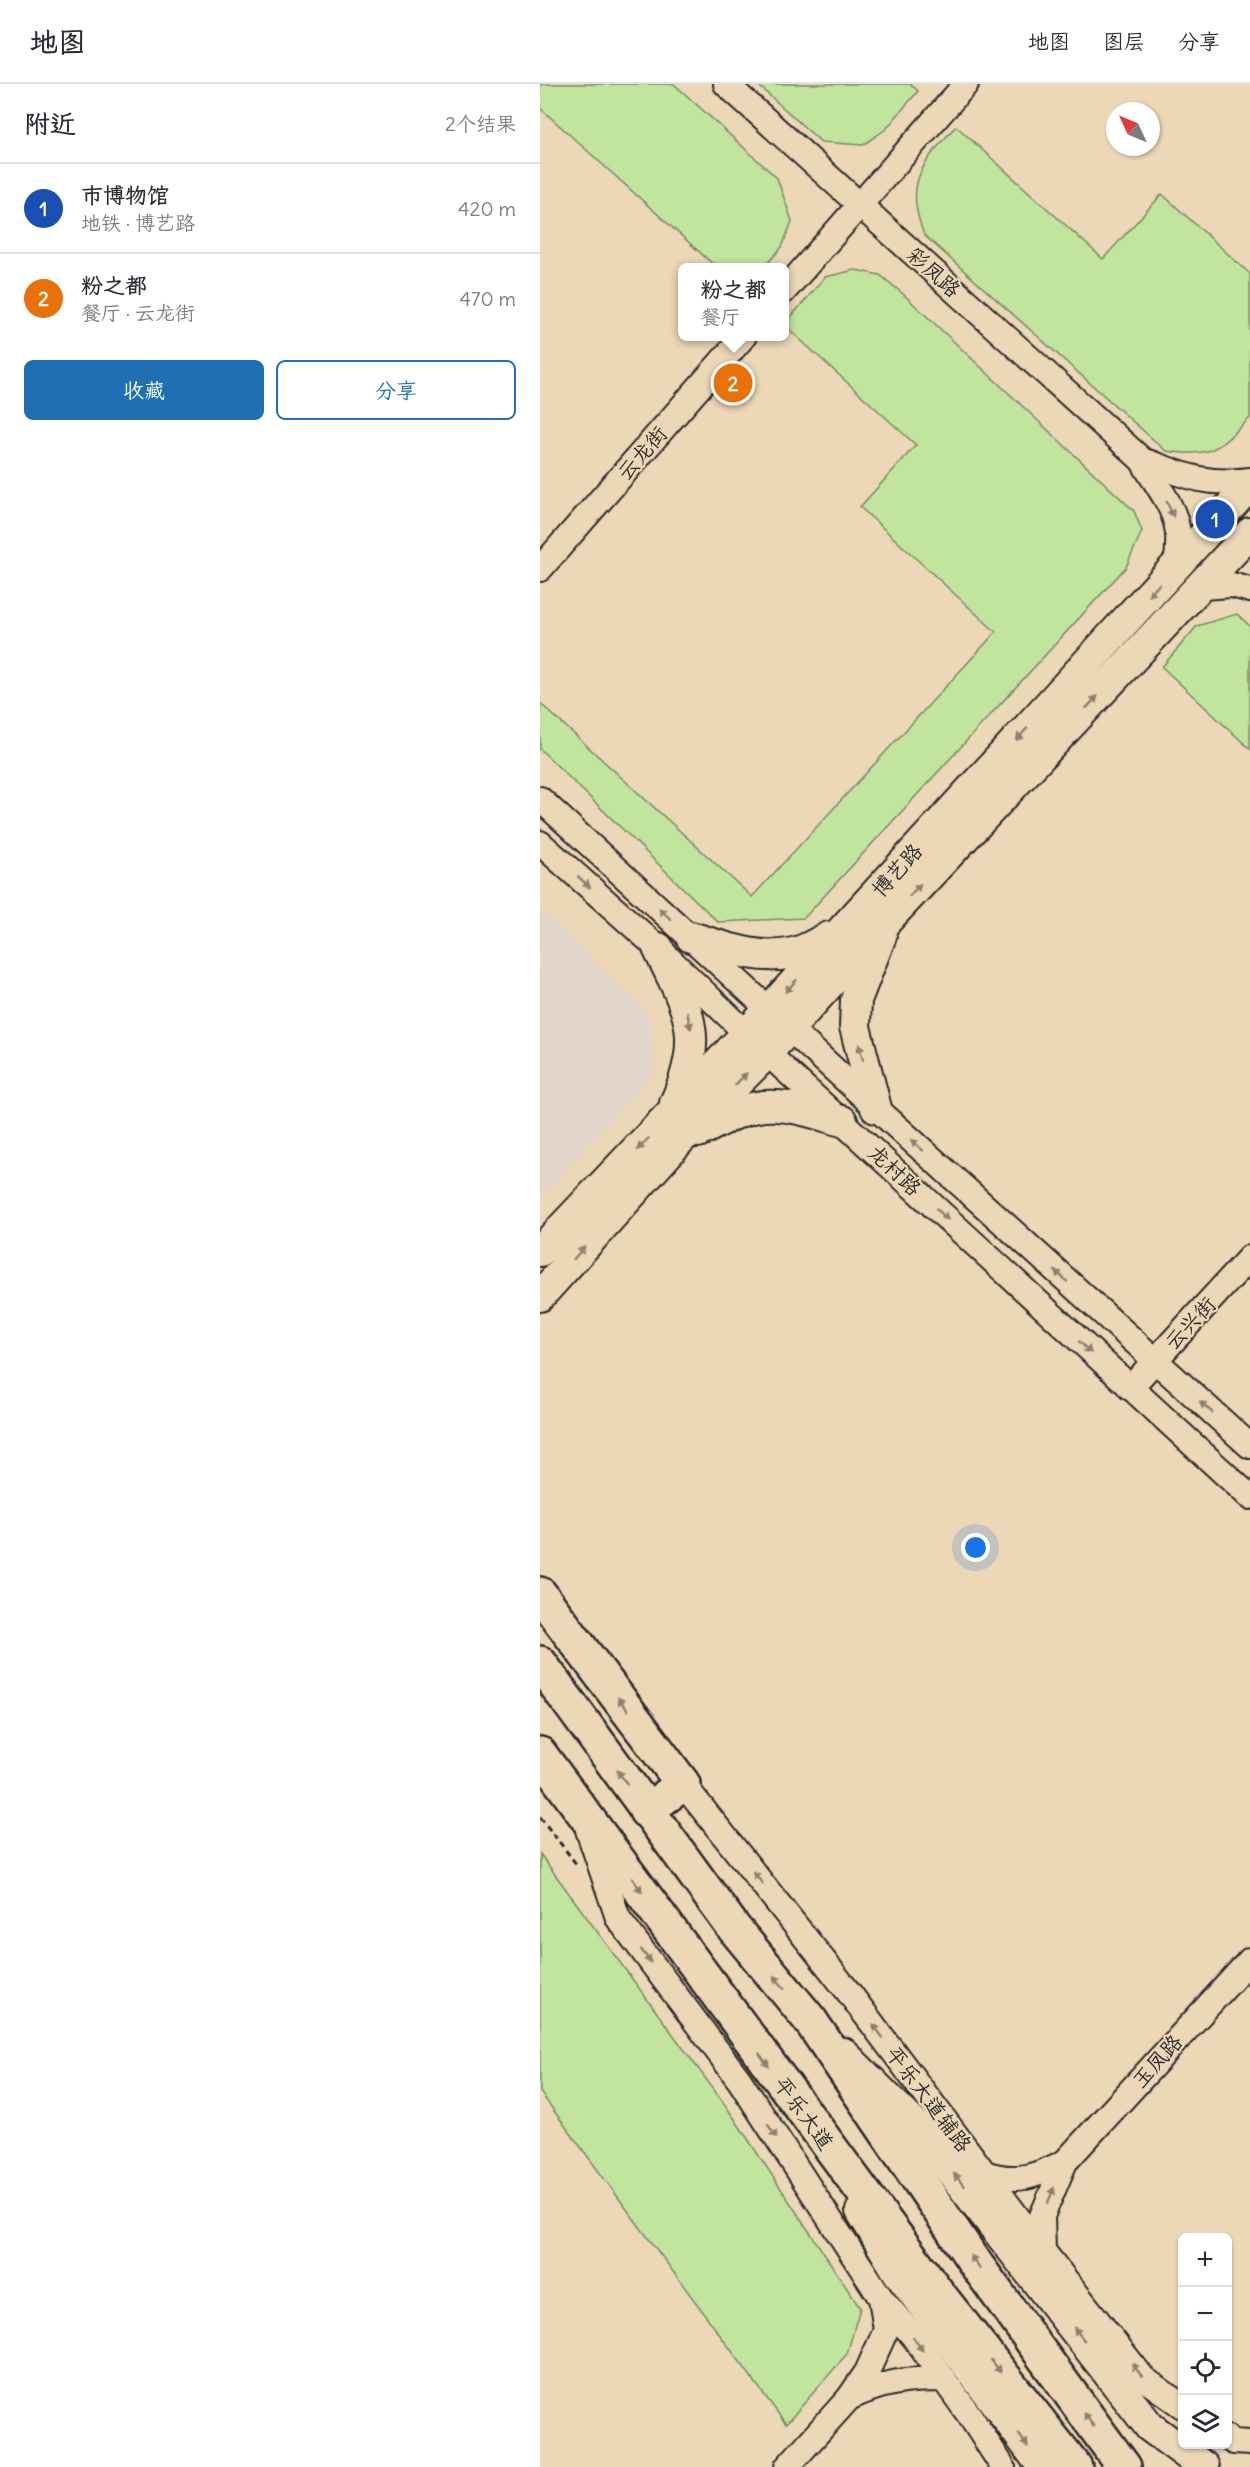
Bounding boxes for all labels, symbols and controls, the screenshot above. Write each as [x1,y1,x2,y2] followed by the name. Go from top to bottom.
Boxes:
[30,24,86,60] text: 地图
[1028,28,1070,55] text: 地图
[1103,28,1145,55] text: 图层
[1178,28,1220,55] text: 分享
[1106,102,1160,156] north arrow
[24,107,76,140] text: 附近
[445,111,516,136] text: 2个结果
[81,181,169,209] text: 市博物馆
[40,196,47,221] text: 1
[458,196,516,221] text: 420 m
[81,210,195,235] text: 地铁 · 博艺路
[902,241,966,303] street label: 彩凤路
[678,263,789,341] popup
[81,271,147,299] text: 粉之都
[700,275,767,303] text: 粉之都
[38,286,49,311] text: 2
[459,286,516,311] text: 470 m
[81,300,195,325] text: 餐厅 · 云龙街
[700,304,740,329] text: 餐厅
[24,360,264,420] button: 收藏
[276,360,516,420] button: 分享
[714,360,752,406] pin: 2
[611,420,673,486] street label: 云龙街
[1196,496,1234,542] pin: 1
[1166,500,1175,517] one-way arrow
[1148,582,1161,597] one-way arrow
[1085,695,1099,709] one-way arrow
[1016,726,1029,741] one-way arrow
[866,838,928,902] street label: 博艺路
[576,875,591,888] one-way arrow
[908,883,922,897] one-way arrow
[658,908,673,921] one-way arrow
[785,978,798,993] one-way arrow
[685,1012,694,1031] one-way arrow
[856,1043,865,1061] one-way arrow
[733,1073,747,1087] one-way arrow
[636,1136,650,1151] one-way arrow
[909,1138,924,1152] one-way arrow
[863,1139,927,1201] street label: 龙村路
[935,1207,949,1221] one-way arrow
[572,1245,586,1260] one-way arrow
[1054,1270,1068,1284] one-way arrow
[1159,1291,1221,1355] street label: 云兴街
[1078,1340,1093,1354] one-way arrow
[1199,1401,1214,1414] one-way arrow
[961,1533,990,1562] your location
[617,1696,629,1711] one-way arrow
[616,1770,628,1786] one-way arrow
[752,1870,765,1886] one-way arrow
[631,1877,643,1893] one-way arrow
[640,1949,652,1964] one-way arrow
[772,1974,785,1990] one-way arrow
[873,2024,885,2039] one-way arrow
[1126,2029,1188,2093] street label: 玉凤路
[880,2041,978,2157] street label: 平乐大道辅路
[758,2052,770,2067] one-way arrow
[768,2071,840,2155] street label: 平乐大道
[767,2123,778,2140] one-way arrow
[953,2173,965,2188] one-way arrow
[1046,2185,1056,2203] one-way arrow
[1178,2233,1232,2449] map controls
[1178,2233,1232,2287] button: +
[970,2254,981,2270] one-way arrow
[1178,2287,1232,2341] button: −
[1074,2326,1086,2341] one-way arrow
[912,2336,924,2352] one-way arrow
[1178,2341,1232,2395] button: locate
[989,2358,1002,2374] one-way arrow
[1130,2362,1143,2378] one-way arrow
[1178,2395,1232,2449] button: layers
[1083,2413,1095,2428] one-way arrow
[1017,2431,1029,2447] one-way arrow

